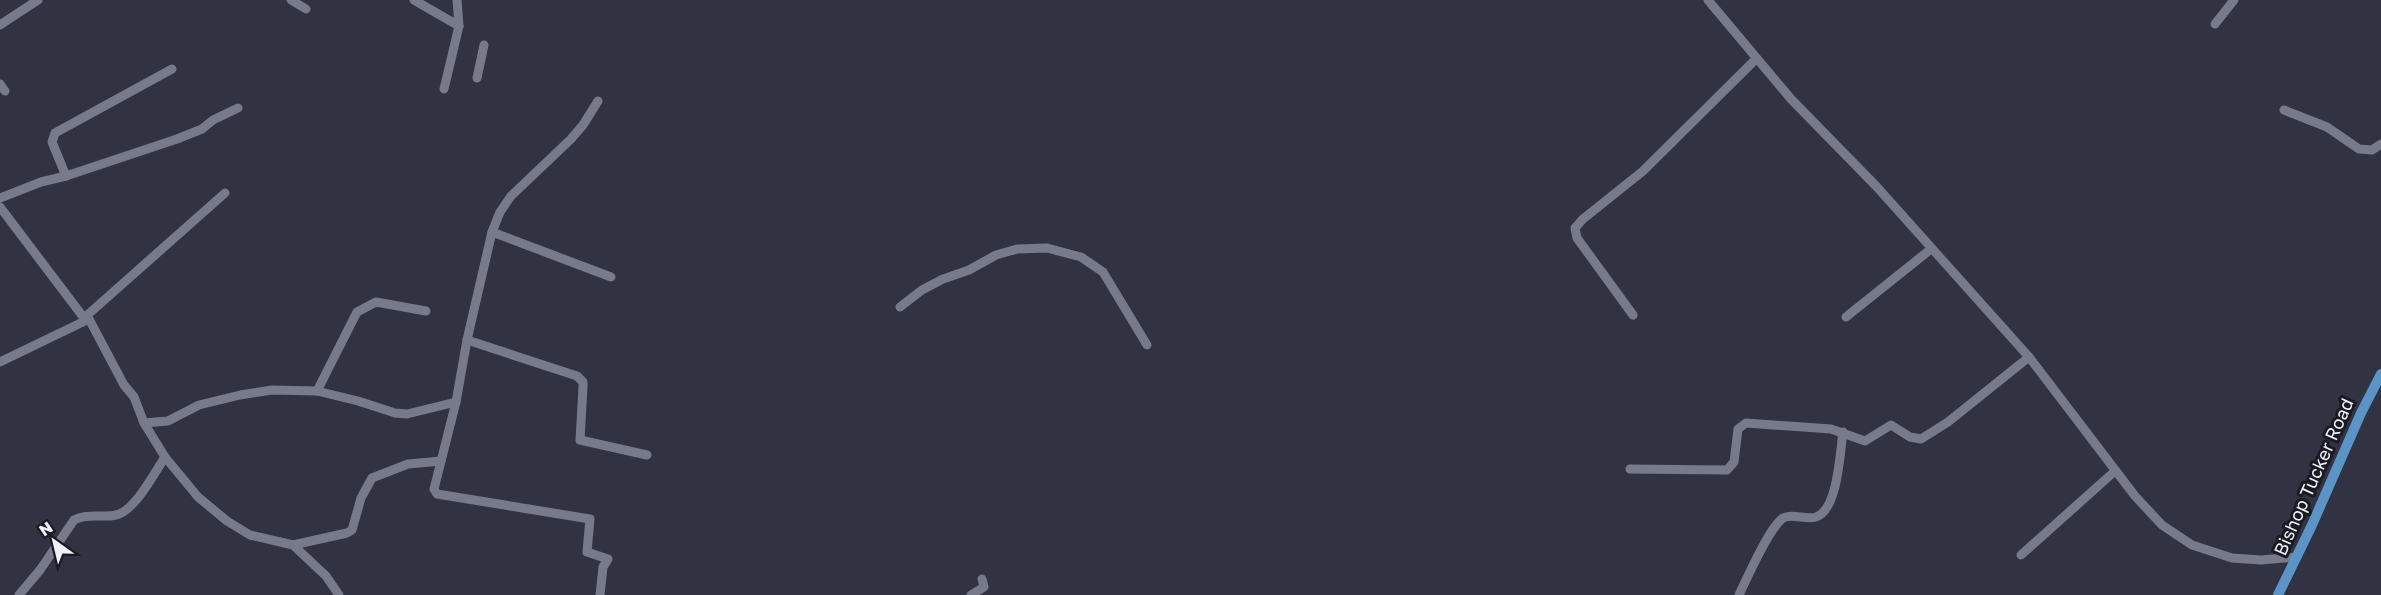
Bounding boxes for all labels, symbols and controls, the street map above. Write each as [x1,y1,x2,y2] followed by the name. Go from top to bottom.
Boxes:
[2268,394,2358,559] street label: Bishop Tucker Road
[24,511,84,571] north arrow
[35,517,56,540] text: N

